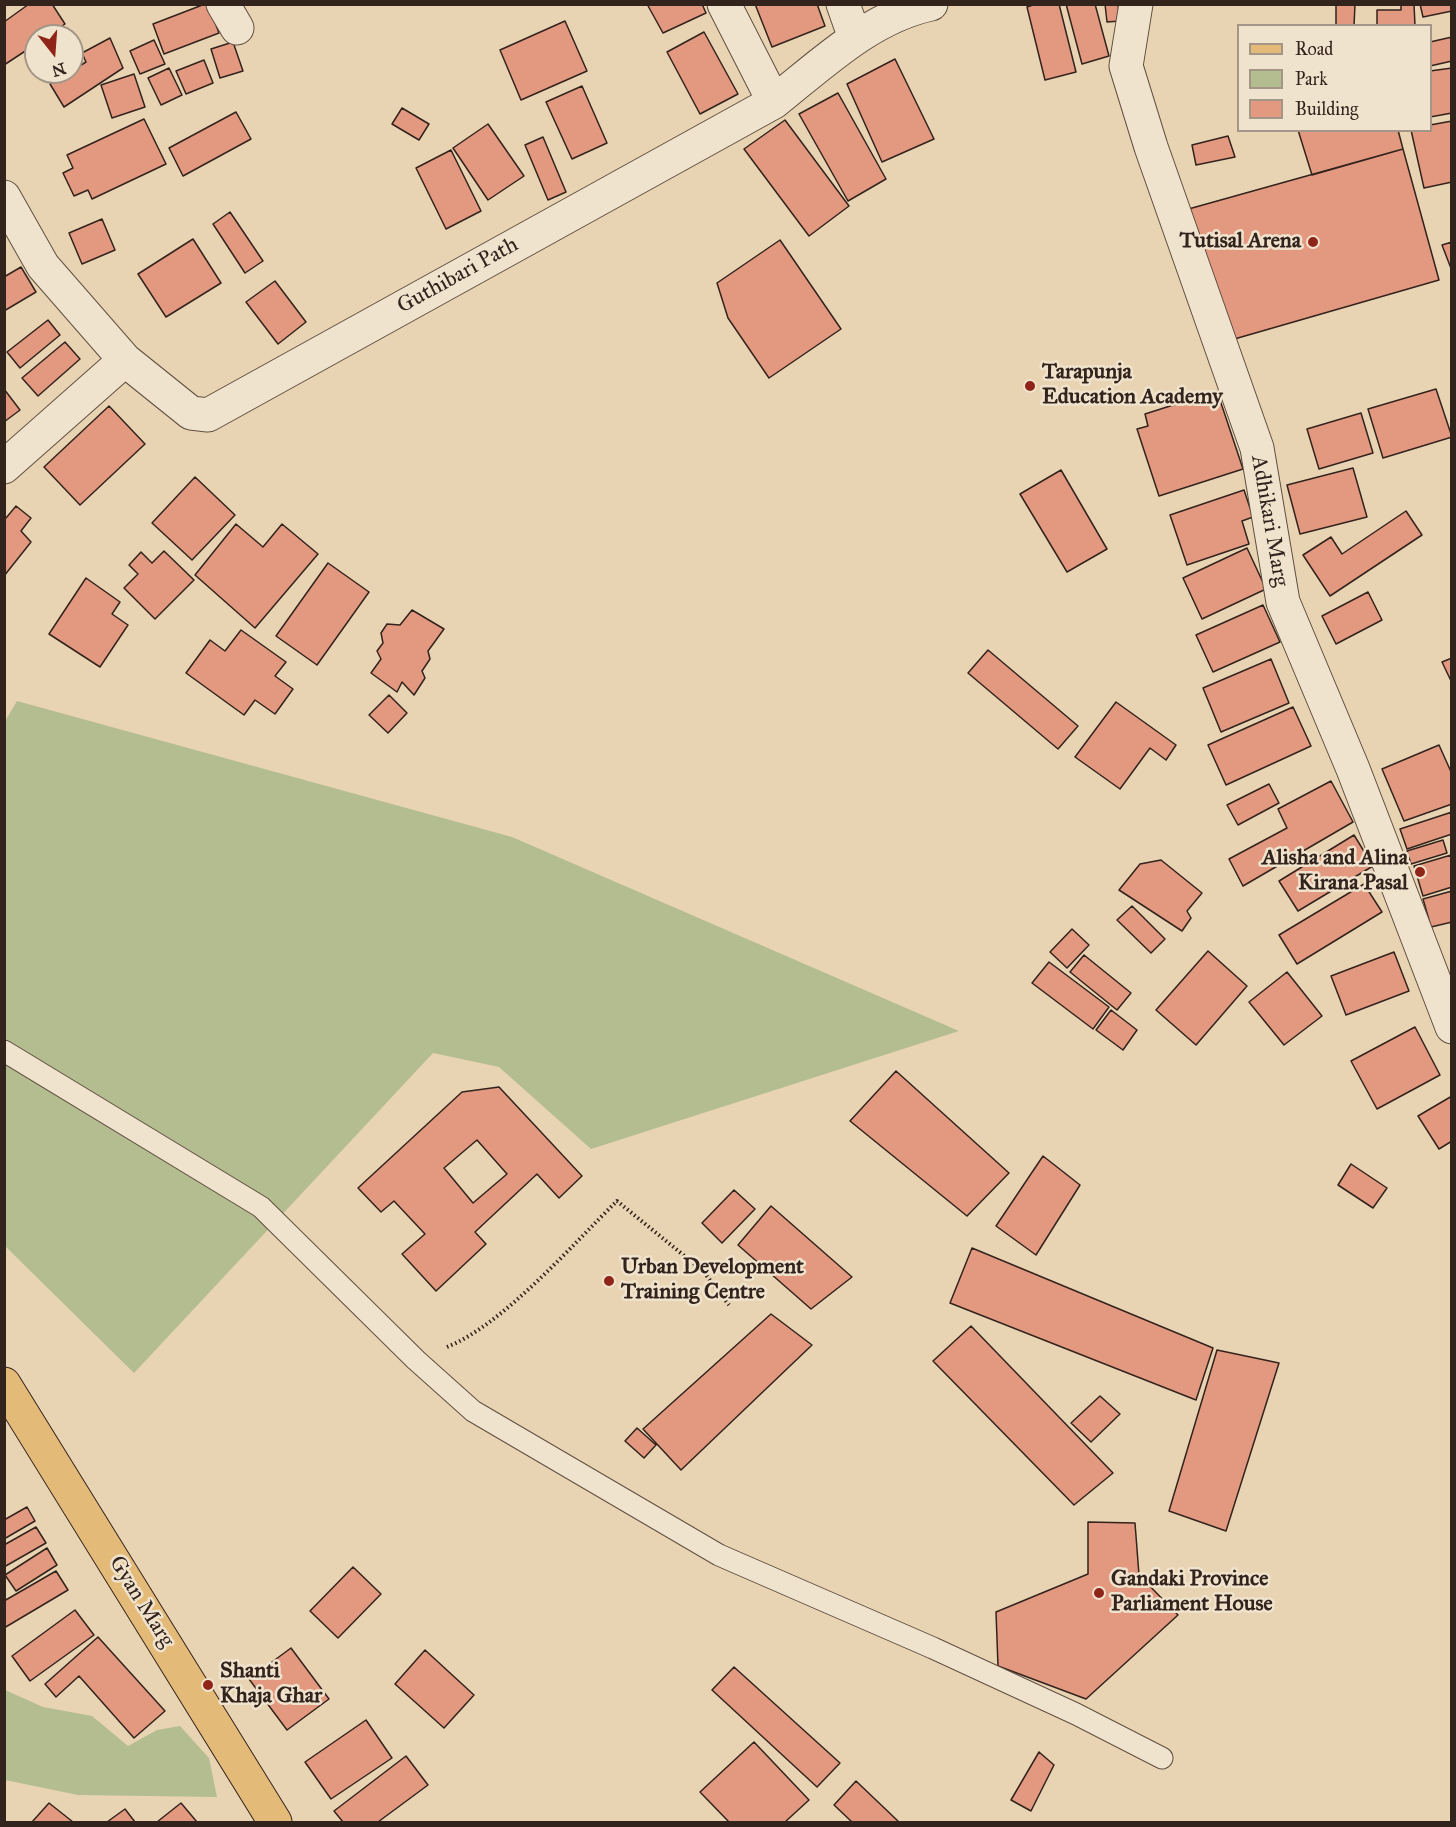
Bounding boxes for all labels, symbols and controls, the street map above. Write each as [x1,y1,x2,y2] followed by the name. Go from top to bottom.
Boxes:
[24,24,84,84] north arrow
[1237,24,1432,132] legend
[1295,38,1333,60] text: Road
[50,59,68,81] text: N
[1295,68,1328,90] text: Park
[1295,98,1358,120] text: Building
[1179,229,1301,255] place label: Tutisal Arena
[393,232,523,320] street label: Guthibari Path
[1306,235,1320,249] marker: Tutisal Arena
[1042,360,1223,412] place label: Tarapunja Education Academy
[1023,379,1037,393] marker: Tarapunja Education Academy
[1244,453,1294,589] street label: Adhikari Marg
[1262,846,1408,897] place label: Alisha and Alina Kirana Pasal
[1413,865,1427,879] marker: Alisha and Alina Kirana Pasal
[621,1255,804,1306] place label: Urban Development Training Centre
[602,1274,616,1288] marker: Urban Development Training Centre
[103,1551,179,1653] street label: Gyan Marg
[1111,1567,1273,1618] place label: Gandaki Province Parliament House
[1092,1586,1106,1600] marker: Gandaki Province Parliament House
[220,1659,322,1711] place label: Shanti Khaja Ghar
[201,1678,215,1692] marker: Shanti Khaja Ghar

